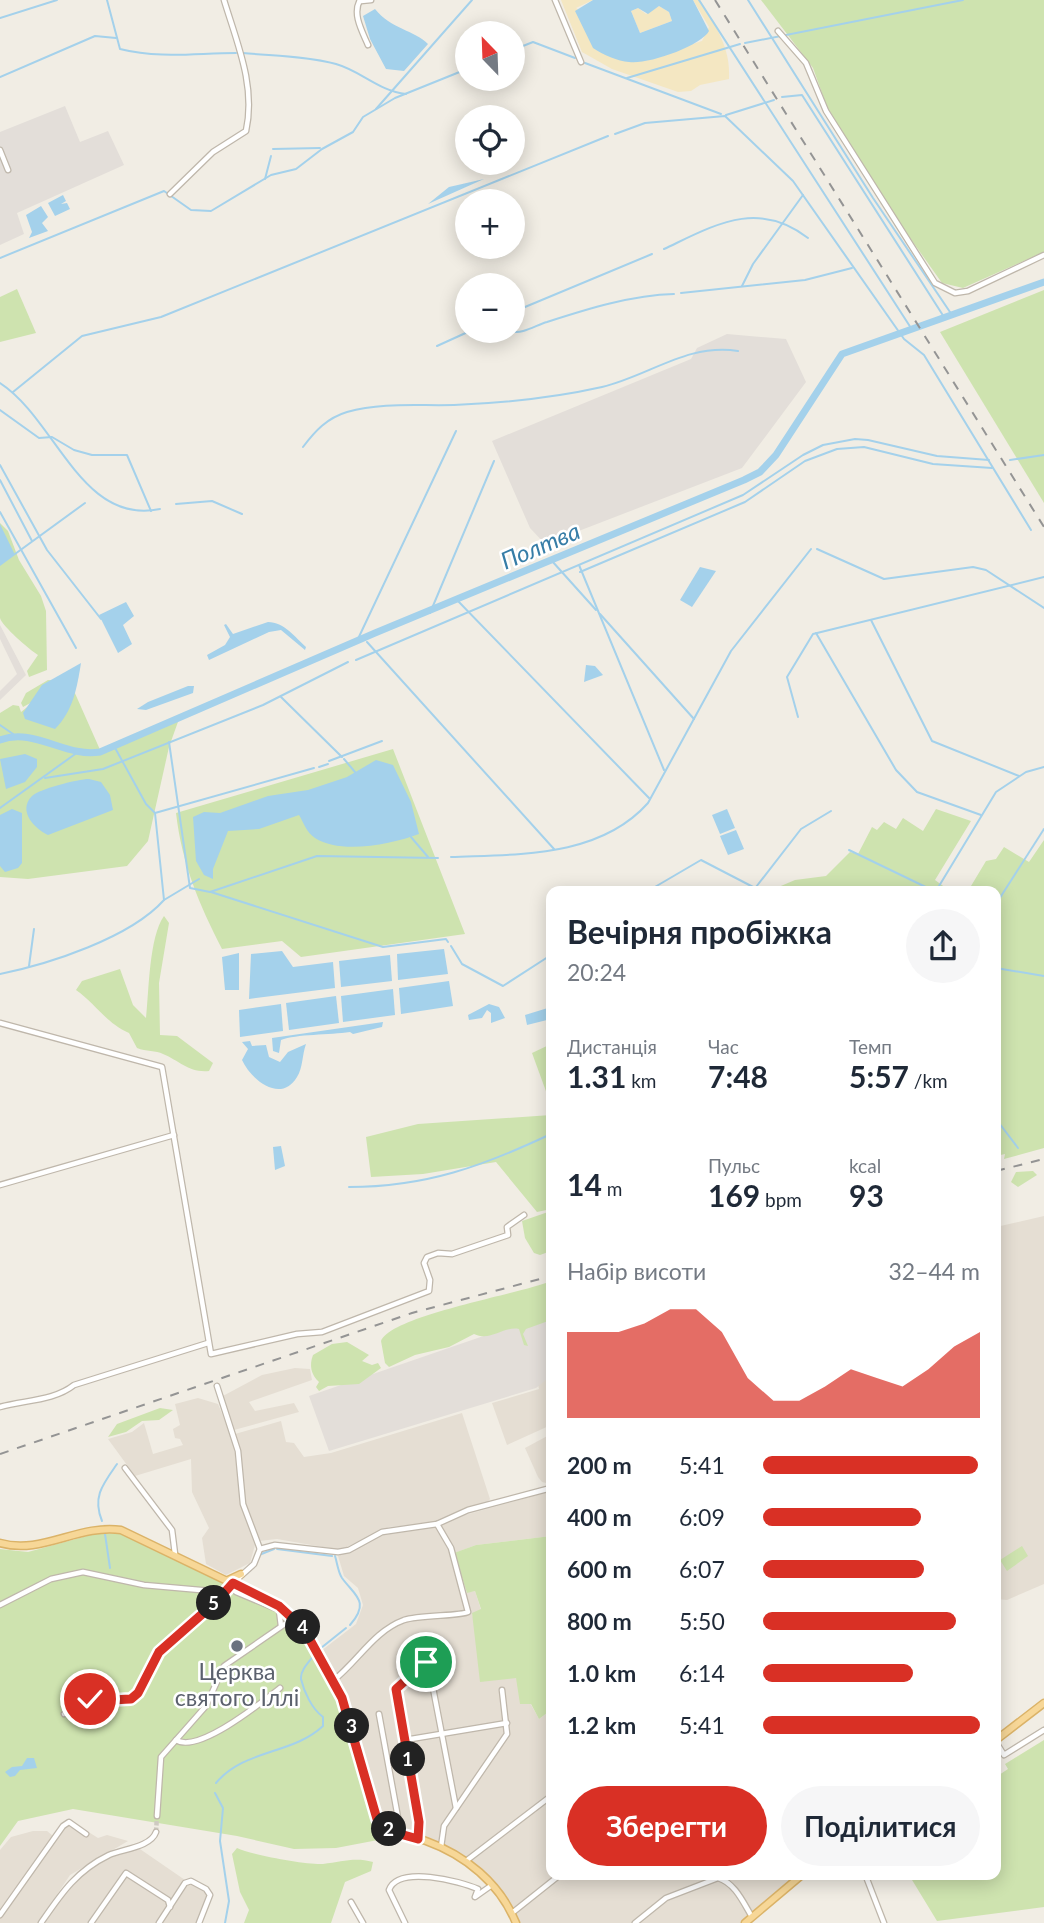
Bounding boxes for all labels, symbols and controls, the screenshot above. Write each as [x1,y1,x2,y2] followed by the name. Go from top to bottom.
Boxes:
[455,21,525,91] north arrow
[455,21,525,343] map controls
[455,105,525,175] button: locate
[455,189,525,259] button: +
[455,273,525,343] button: −
[496,515,584,575] water label: Полтва
[906,909,980,983] button: share
[567,912,832,951] text: Вечірня пробіжка
[567,958,626,986] text: 20:24
[567,1035,657,1058] text: Дистанція
[708,1035,739,1058] text: Час
[849,1035,892,1058] text: Темп
[567,1058,626,1094] text: 1.31
[708,1058,768,1094] text: 7:48
[849,1058,909,1094] text: 5:57
[626,1069,656,1092] text: km
[909,1069,948,1092] text: /km
[708,1154,760,1177] text: Пульс
[849,1154,881,1177] text: kcal
[567,1166,602,1202] text: 14
[602,1177,622,1200] text: m
[708,1177,760,1213] text: 169
[849,1177,884,1213] text: 93
[760,1188,802,1211] text: bpm
[567,1257,706,1285] text: Набір висоти
[888,1257,980,1285] text: 32–44 m
[567,1451,632,1479] text: 200 m
[679,1451,725,1479] text: 5:41
[567,1503,632,1531] text: 400 m
[679,1503,725,1531] text: 6:09
[567,1555,632,1583] text: 600 m
[679,1555,725,1583] text: 6:07
[196,1586,232,1620] pin: 5
[208,1591,219,1614] text: 5
[567,1607,632,1635] text: 800 m
[679,1607,725,1635] text: 5:50
[286,1610,320,1644] pin: 4
[297,1615,308,1638] text: 4
[396,1632,456,1692] pin
[229,1638,245,1654] marker: Церква святого Іллі
[407,1643,445,1681] icon: arrive
[175,1657,299,1711] place label: Церква святого Іллі
[567,1659,636,1687] text: 1.0 km
[679,1659,725,1687] text: 6:14
[60,1669,120,1729] pin
[71,1680,109,1718] icon: check
[334,1708,370,1744] pin: 3
[567,1711,636,1739] text: 1.2 km
[679,1711,725,1739] text: 5:41
[346,1714,357,1737] text: 3
[390,1742,426,1776] pin: 1
[402,1747,413,1770] text: 1
[567,1786,767,1866] button: Зберегти
[781,1786,980,1866] button: Поділитися
[372,1812,406,1846] pin: 2
[383,1817,394,1840] text: 2

